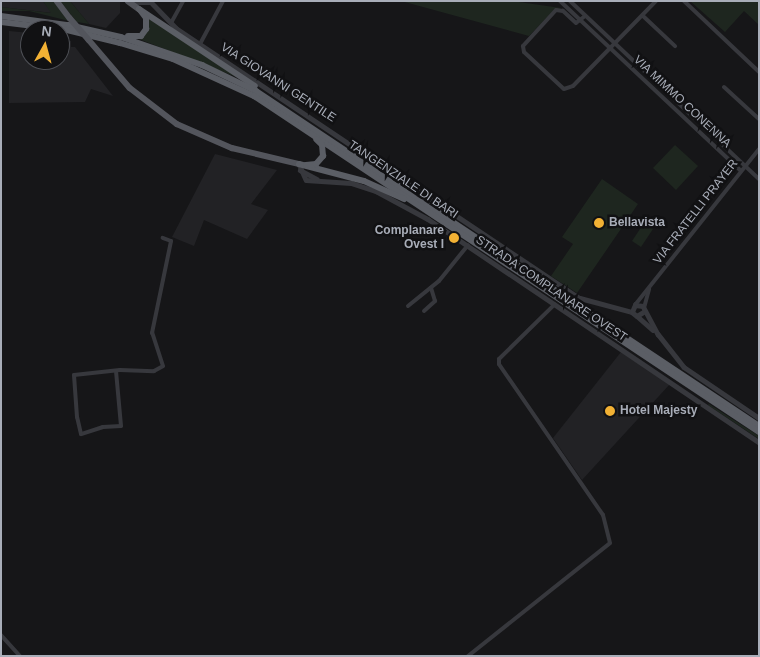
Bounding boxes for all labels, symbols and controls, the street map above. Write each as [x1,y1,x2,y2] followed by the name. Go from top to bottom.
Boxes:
[20,20,70,70] north arrow
[41,23,53,40] text: N
[217,40,339,126] street label: VIA GIOVANNI GENTILE
[630,53,734,151] street label: VIA MIMMO CONENNA
[345,138,461,222] street label: TANGENZIALE DI BARI
[650,157,742,267] street label: VIA FRATELLI PRAYER
[609,216,665,230] place label: Bellavista
[593,217,605,229] marker: Bellavista
[375,224,444,252] place label: Complanare Ovest I
[448,232,460,244] marker: Complanare Ovest I
[472,233,630,345] street label: STRADA COMPLANARE OVEST
[620,404,697,418] place label: Hotel Majesty
[604,405,616,417] marker: Hotel Majesty

